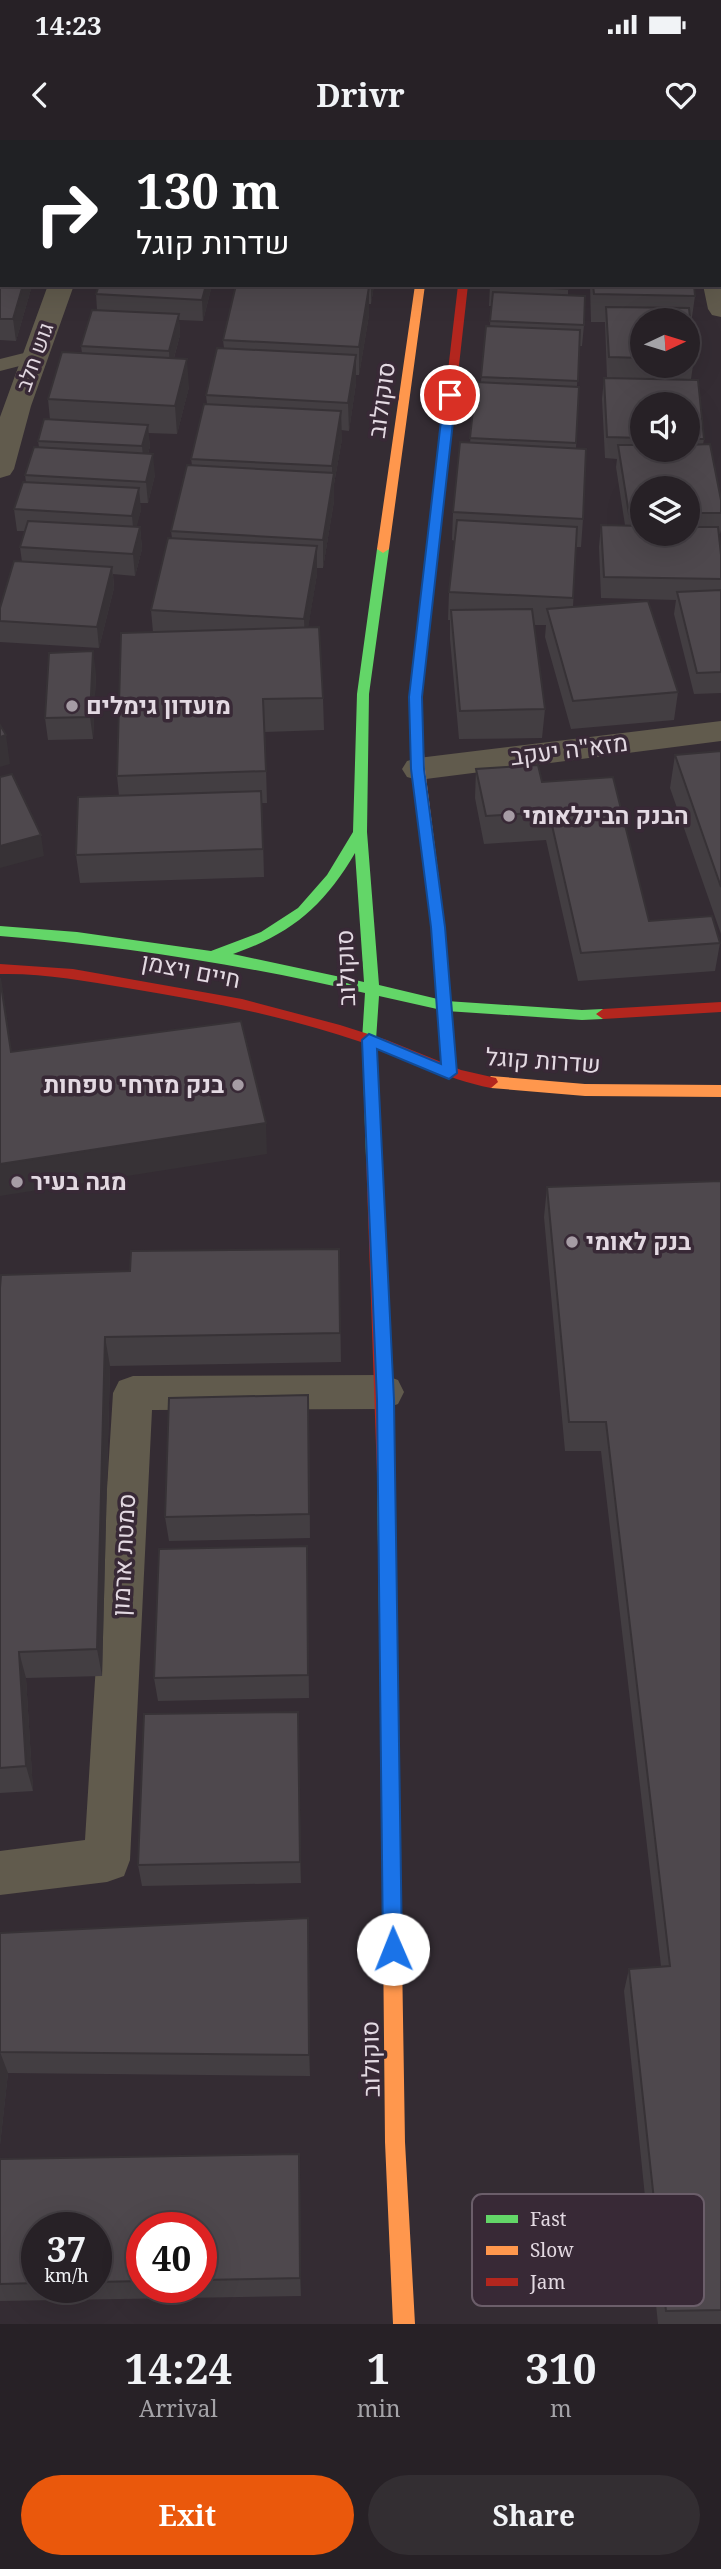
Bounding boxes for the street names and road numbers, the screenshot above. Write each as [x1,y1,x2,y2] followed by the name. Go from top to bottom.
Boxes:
[9,318,59,395] street label: גוש חלב
[359,360,402,440] street label: סוקולוב
[508,725,629,772] street label: מזא"ה יעקב
[327,929,362,1007] street label: סוקולוב
[139,944,244,995] street label: חיים ויצמן
[484,1039,602,1080] street label: שדרות קוגל
[103,1493,142,1617] street label: סמטת ארמון
[352,2021,387,2098] street label: סוקולוב

